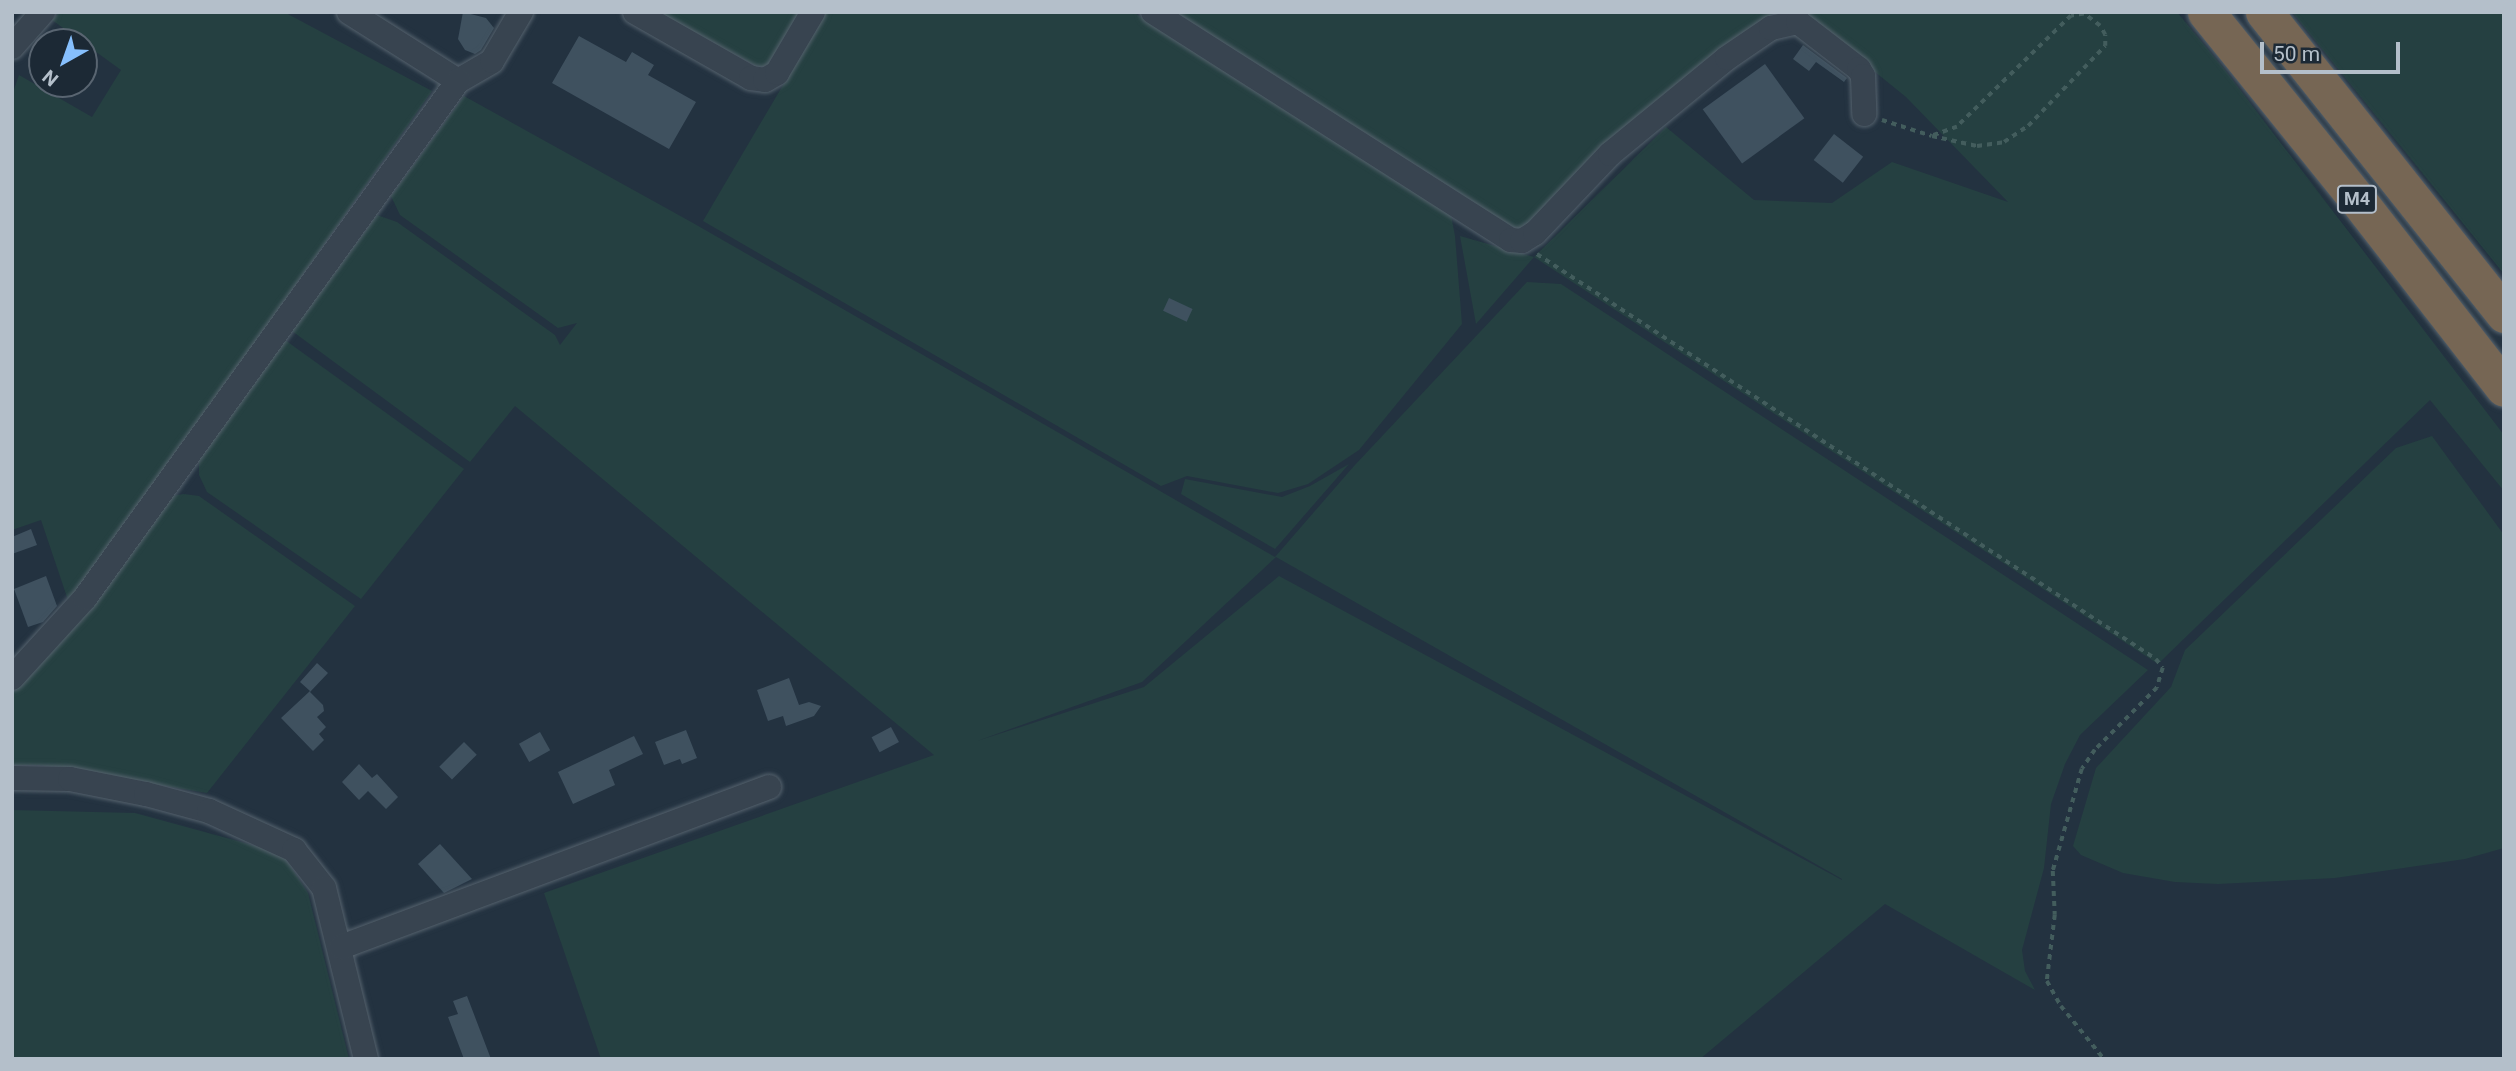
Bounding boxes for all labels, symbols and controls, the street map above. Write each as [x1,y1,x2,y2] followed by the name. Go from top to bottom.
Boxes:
[28,28,98,98] north arrow
[2264,28,2404,72] scale bar
[2273,42,2320,66] text: 50 m
[38,65,63,91] text: N
[2336,184,2378,214] road number: M4

